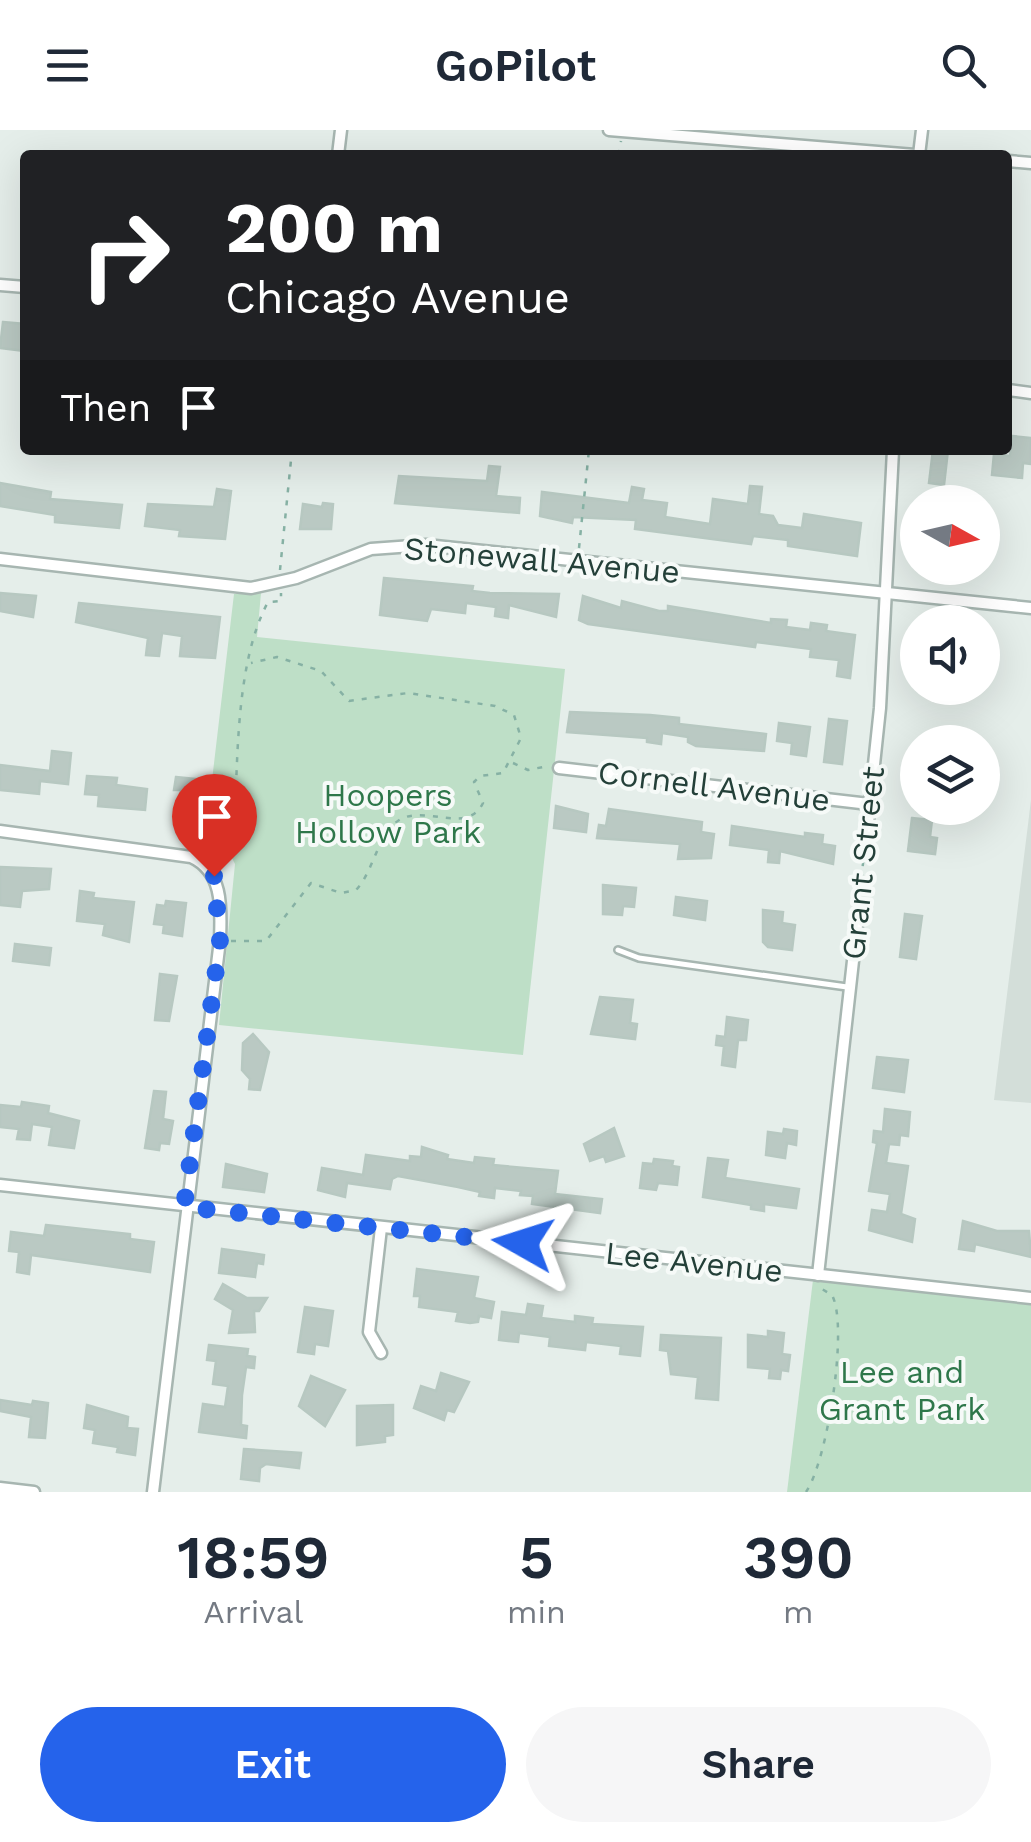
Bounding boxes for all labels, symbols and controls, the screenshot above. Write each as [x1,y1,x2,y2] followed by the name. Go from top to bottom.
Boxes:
[40,38,95,93] icon: menu
[936,38,991,93] icon: search
[435,39,596,92] text: GoPilot
[225,187,443,269] text: 200 m
[60,190,190,320] icon: right
[225,271,570,324] text: Chicago Avenue
[171,380,226,435] icon: arrive
[60,386,151,430] text: Then
[900,485,1000,585] north arrow
[900,485,1000,825] map controls
[402,529,682,591] street label: Stonewall Avenue
[900,605,1000,705] button: sound
[900,725,1000,825] button: layers
[596,753,832,819] street label: Cornell Avenue
[834,764,892,962] street label: Grant Street
[172,774,257,877] pin
[295,776,481,851] park label: Hoopers Hollow Park
[187,789,242,844] icon: arrive
[471,1191,575,1295] position arrow
[603,1234,785,1290] street label: Lee Avenue
[819,1353,985,1428] park label: Lee and Grant Park
[177,1522,330,1593] text: 18:59
[519,1522,554,1593] text: 5
[743,1522,854,1593] text: 390
[204,1593,303,1631] text: Arrival
[507,1593,566,1631] text: min
[783,1593,814,1631] text: m
[40,1707,506,1822] button: Exit
[526,1707,991,1822] button: Share

